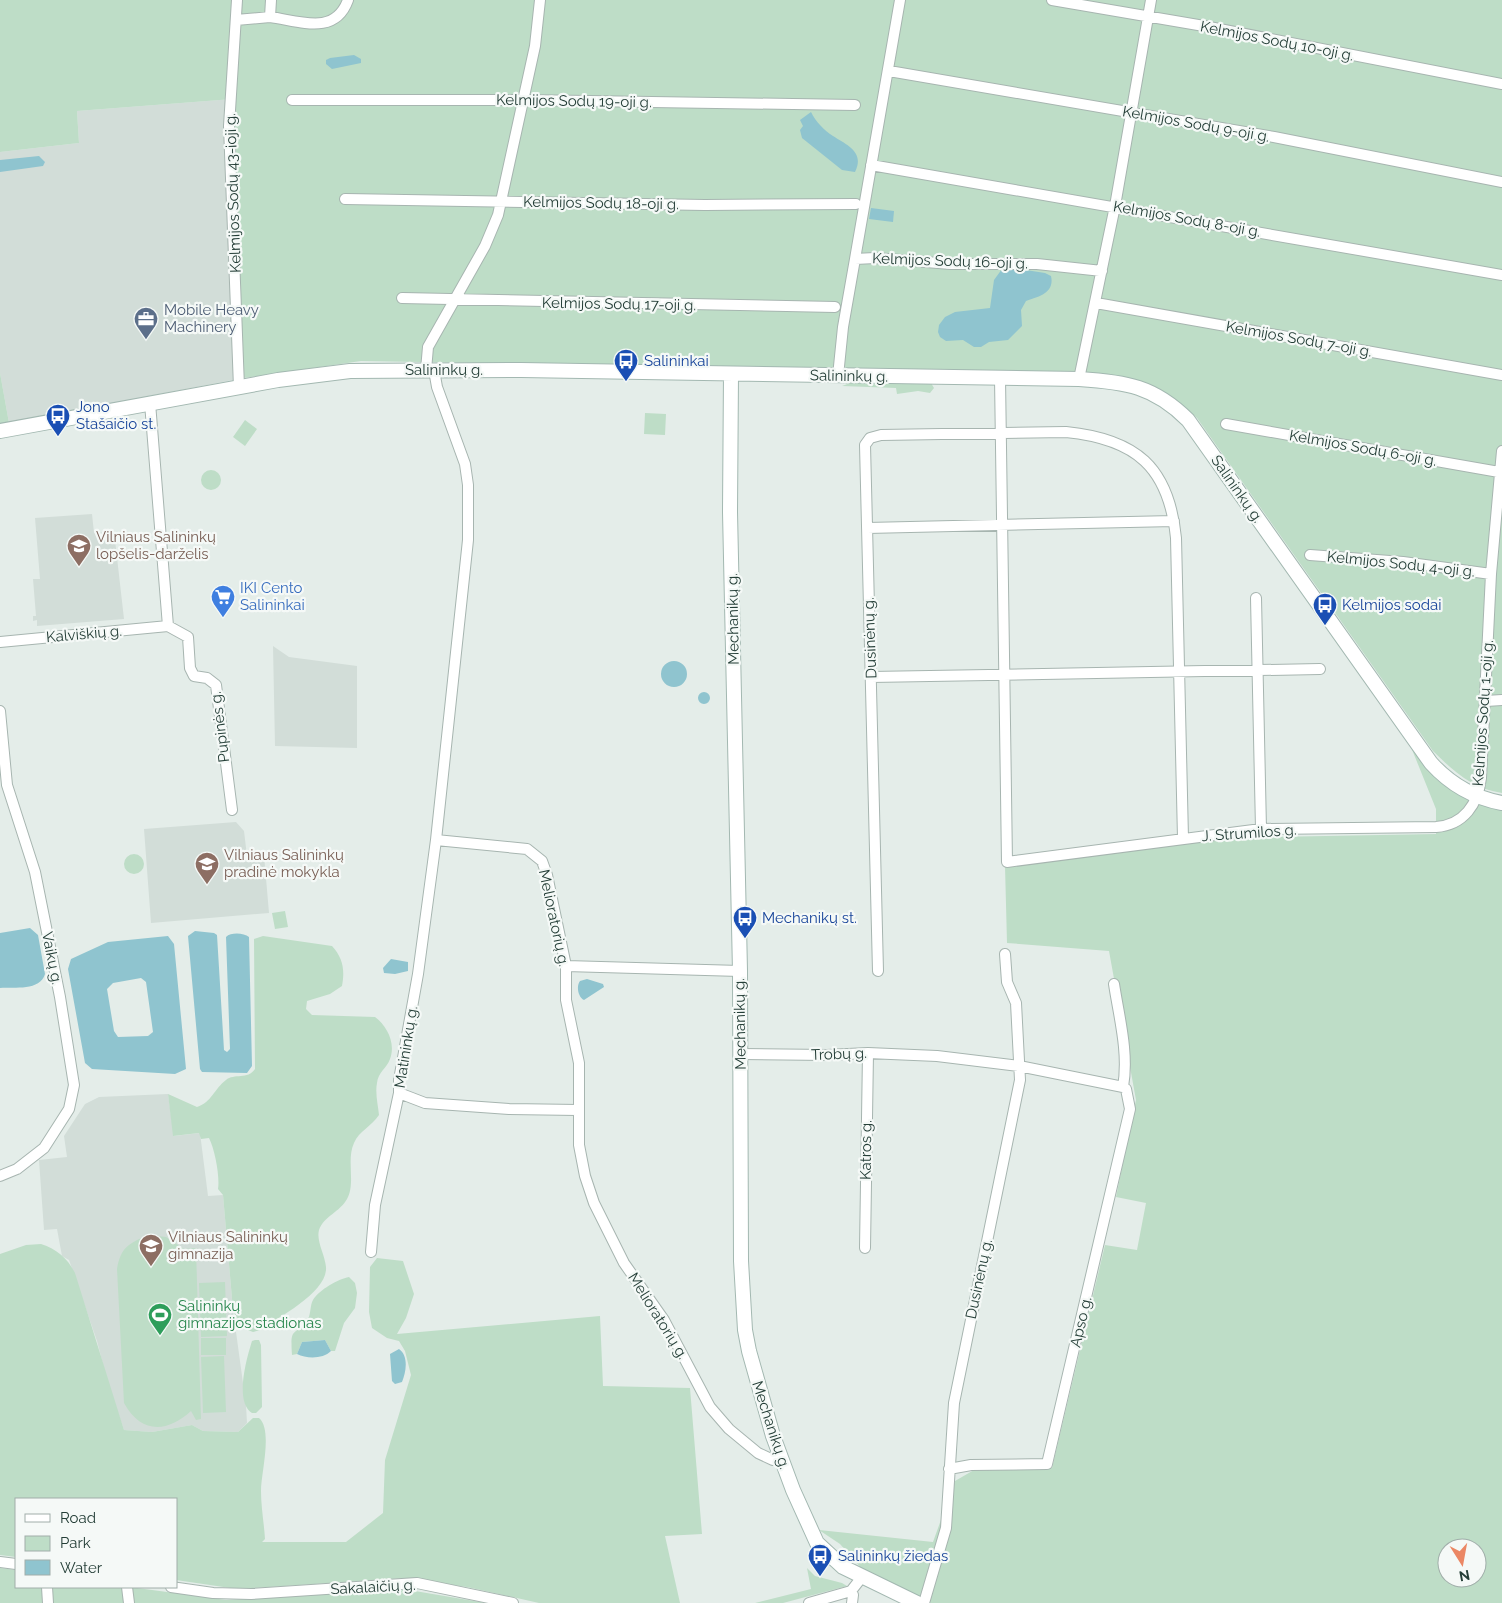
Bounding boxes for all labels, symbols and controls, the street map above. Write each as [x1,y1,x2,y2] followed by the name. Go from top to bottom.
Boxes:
[1199,17,1355,65] street label: Kelmijos Sodų 10-oji g.
[496,91,652,111] street label: Kelmijos Sodų 19-oji g.
[1121,102,1271,146] street label: Kelmijos Sodų 9-oji g.
[221,113,245,273] street label: Kelmijos Sodų 43-ioji g.
[523,193,679,213] street label: Kelmijos Sodų 18-oji g.
[1112,197,1262,241] street label: Kelmijos Sodų 8-oji g.
[872,249,1028,273] street label: Kelmijos Sodų 16-oji g.
[542,294,696,314] street label: Kelmijos Sodų 17-oji g.
[164,301,259,336] place label: Mobile Heavy Machinery
[133,306,159,340] office icon: Mobile Heavy Machinery
[1225,317,1373,361] street label: Kelmijos Sodų 7-oji g.
[613,348,639,382] bus stop icon: Salininkai
[644,352,709,370] place label: Salininkai
[405,361,483,379] street label: Salininkų g.
[810,366,888,386] street label: Salininkų g.
[76,398,156,433] place label: Jono Stašaičio st.
[45,403,71,437] bus stop icon: Jono Stašaičio st.
[1288,426,1438,470] street label: Kelmijos Sodų 6-oji g.
[1207,452,1267,526] street label: Salininkų g.
[96,528,216,563] place label: Vilniaus Salininkų lopšelis-darželis
[66,533,92,567] school or university icon: Vilniaus Salininkų lopšelis-darželis
[1326,547,1476,581] street label: Kelmijos Sodų 4-oji g.
[723,573,743,665] street label: Mechanikų g.
[240,579,305,614] place label: IKI Cento Salininkai
[210,584,236,618] supermarket icon: IKI Cento Salininkai
[1312,592,1338,626] bus stop icon: Kelmijos sodai
[1342,596,1441,614] place label: Kelmijos sodai
[860,597,880,679] street label: Dusinėnų g.
[45,622,123,646] street label: Kalviškių g.
[1469,639,1497,787] street label: Kelmijos Sodų 1-oji g.
[207,690,233,764] street label: Pupinės g.
[1201,821,1297,845] street label: J. Strumilos g.
[224,846,344,881] place label: Vilniaus Salininkų pradinė mokykla
[194,851,220,885] school or university icon: Vilniaus Salininkų pradinė mokykla
[535,868,573,968] street label: Melioratorių g.
[732,905,758,939] bus stop icon: Mechanikų st.
[762,909,857,927] place label: Mechanikų st.
[38,930,66,986] street label: Vaikų g.
[730,978,750,1070] street label: Mechanikų g.
[391,1005,421,1089] street label: Matininkų g.
[811,1044,867,1064] street label: Trobų g.
[856,1120,876,1180] street label: Katros g.
[168,1228,288,1263] place label: Vilniaus Salininkų gimnazija
[138,1233,164,1267] school or university icon: Vilniaus Salininkų gimnazija
[962,1237,996,1321] street label: Dusinėnų g.
[624,1269,692,1363] street label: Melioratorių g.
[1066,1295,1096,1349] street label: Apso g.
[178,1297,321,1332] place label: Salininkų gimnazijos stadionas
[147,1302,173,1336] sports icon: Salininkų gimnazijos stadionas
[748,1379,794,1471] street label: Mechanikų g.
[15,1498,178,1588] legend
[60,1509,96,1527] text: Road
[60,1534,91,1552] text: Park
[1437,1538,1487,1588] north arrow
[807,1543,833,1577] bus stop icon: Salininkų žiedas
[838,1547,948,1565] place label: Salininkų žiedas
[60,1559,103,1577] text: Water
[1458,1567,1471,1585] text: N
[330,1576,416,1598] street label: Sakalaičių g.

